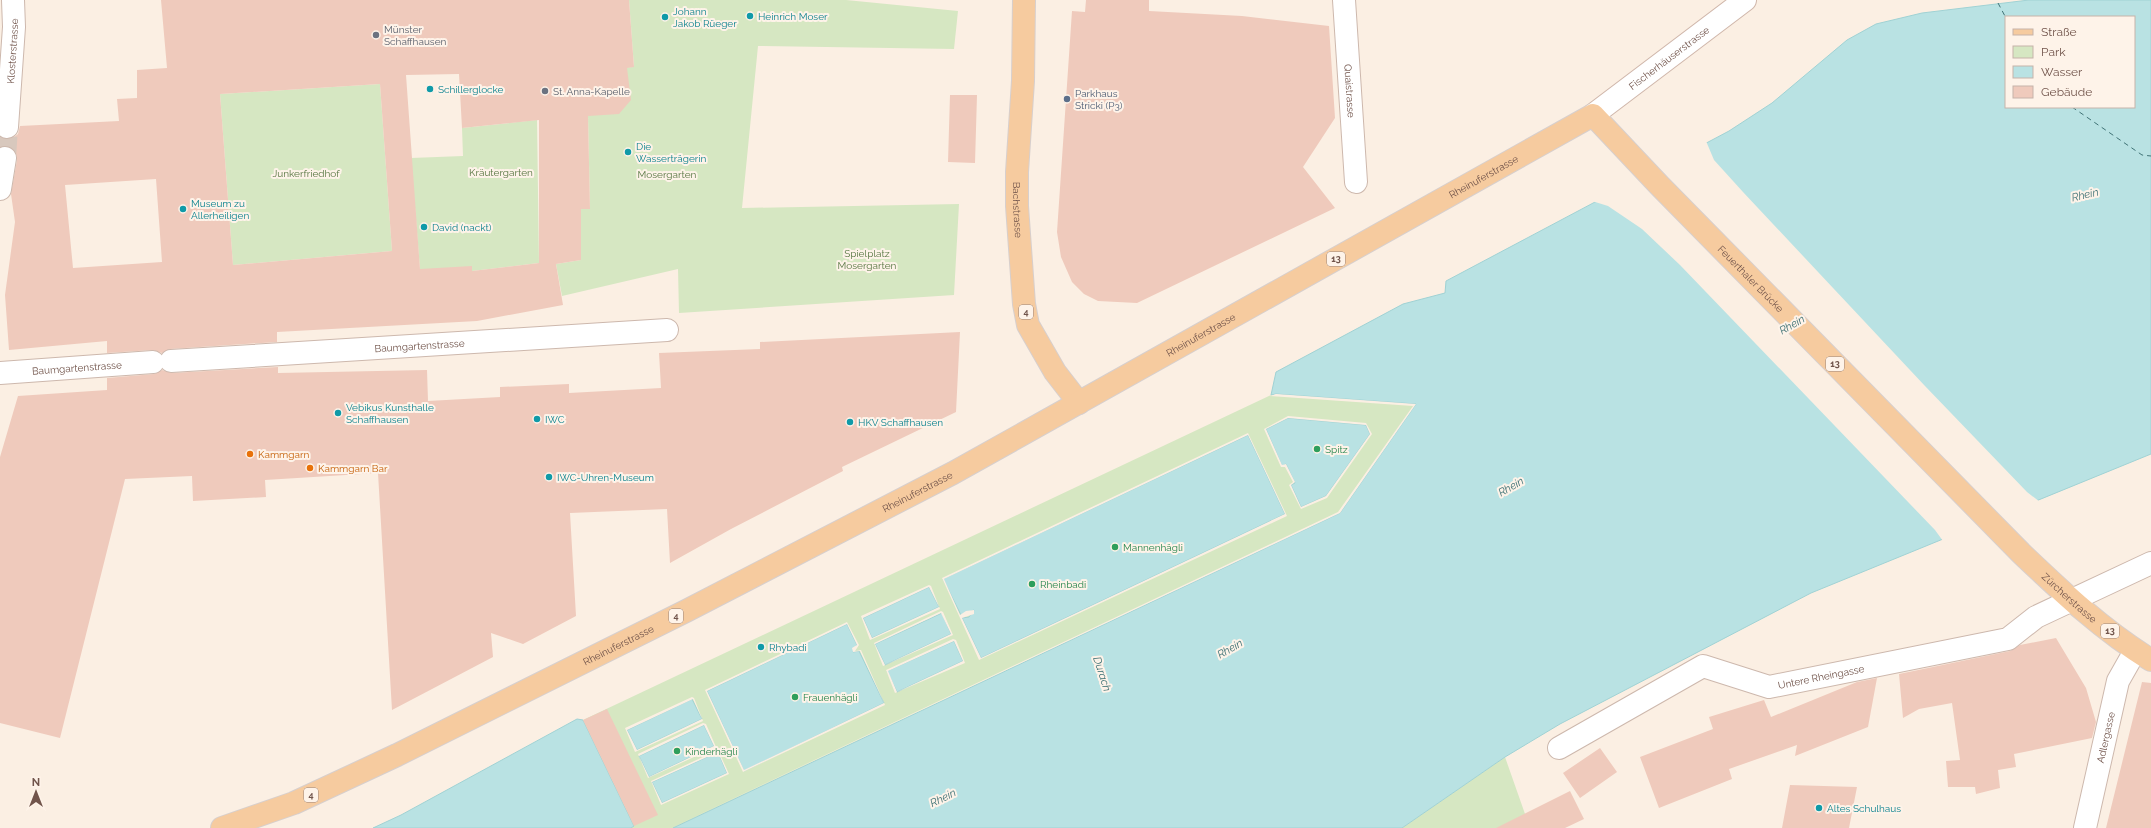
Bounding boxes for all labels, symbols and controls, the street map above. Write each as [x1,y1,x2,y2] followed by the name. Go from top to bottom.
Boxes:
[673,6,737,29] place label: Johann Jakob Rüeger
[745,11,755,21] marker: Heinrich Moser
[758,11,828,22] place label: Heinrich Moser
[660,12,670,22] marker: Johann Jakob Rüeger
[2005,16,2135,108] legend
[5,18,20,84] street label: Klosterstrasse
[384,24,447,47] place label: Münster Schaffhausen
[1626,24,1711,92] street label: Fischerhäuserstrasse
[2041,25,2077,39] text: Straße
[371,30,381,40] marker: Münster Schaffhausen
[2041,45,2066,59] text: Park
[1343,64,1357,118] street label: Quaistrasse
[2041,65,2083,79] text: Wasser
[425,84,435,94] marker: Schillerglocke
[438,84,504,95] place label: Schillerglocke
[2041,85,2092,99] text: Gebäude
[540,86,550,96] marker: St. Anna-Kapelle
[553,86,630,97] place label: St. Anna-Kapelle
[1075,88,1123,111] place label: Parkhaus Stricki (P3)
[1062,94,1072,104] marker: Parkhaus Stricki (P3)
[636,141,706,164] place label: Die Wasserträgerin
[623,147,633,157] marker: Die Wasserträgerin
[1447,153,1520,200] street label: Rheinuferstrasse
[469,167,533,178] park label: Kräutergarten
[272,168,340,179] park label: Junkerfriedhof
[638,169,697,180] park label: Mosergarten
[1011,182,1025,238] street label: Bachstrasse
[2070,186,2100,204] water label: Rhein
[191,198,249,221] place label: Museum zu Allerheiligen
[178,204,188,214] marker: Museum zu Allerheiligen
[419,222,429,232] marker: David (nackt)
[432,222,492,233] place label: David (nackt)
[1716,243,1786,314] street label: Feuerthaler Brücke
[838,248,897,271] park label: Spielplatz Mosergarten
[1327,252,1345,266] road number: 13
[1019,305,1033,319] road number: 4
[1164,311,1237,358] street label: Rheinuferstrasse
[1777,313,1807,337] water label: Rhein
[374,337,465,354] street label: Baumgartenstrasse
[1826,357,1844,371] road number: 13
[31,359,122,376] street label: Baumgartenstrasse
[346,402,434,425] place label: Vebikus Kunsthalle Schaffhausen
[333,408,343,418] marker: Vebikus Kunsthalle Schaffhausen
[532,414,542,424] marker: IWC
[545,414,565,425] place label: IWC
[845,417,855,427] marker: HKV Schaffhausen
[858,417,943,428] place label: HKV Schaffhausen
[1312,444,1322,454] marker: Spitz
[1325,444,1348,455] place label: Spitz
[245,449,255,459] marker: Kammgarn
[258,449,309,460] place label: Kammgarn
[305,463,315,473] marker: Kammgarn Bar
[318,463,388,474] place label: Kammgarn Bar
[880,469,954,514] street label: Rheinuferstrasse
[544,472,554,482] marker: IWC-Uhren-Museum
[557,472,654,483] place label: IWC-Uhren-Museum
[1496,475,1526,499] water label: Rhein
[1110,542,1120,552] marker: Mannenhägli
[1123,542,1183,553] place label: Mannenhägli
[2040,571,2099,625] street label: Zürcherstrasse
[1027,579,1037,589] marker: Rheinbadi
[1040,579,1086,590] place label: Rheinbadi
[669,609,683,623] road number: 4
[581,623,655,667] street label: Rheinuferstrasse
[2101,624,2119,638] road number: 13
[1215,637,1245,661] water label: Rhein
[756,642,766,652] marker: Rhybadi
[769,642,807,653] place label: Rhybadi
[1090,655,1114,693] water label: Durach
[1777,663,1865,691] street label: Untere Rheingasse
[790,692,800,702] marker: Frauenhägli
[803,692,857,703] place label: Frauenhägli
[2094,711,2116,764] street label: Adlergasse
[672,746,682,756] marker: Kinderhägli
[685,746,737,757] place label: Kinderhägli
[16,772,56,812] north arrow
[32,776,40,789] text: N
[928,786,958,810] water label: Rhein
[304,788,318,802] road number: 4
[1814,803,1824,813] marker: Altes Schulhaus
[1827,803,1901,814] place label: Altes Schulhaus

